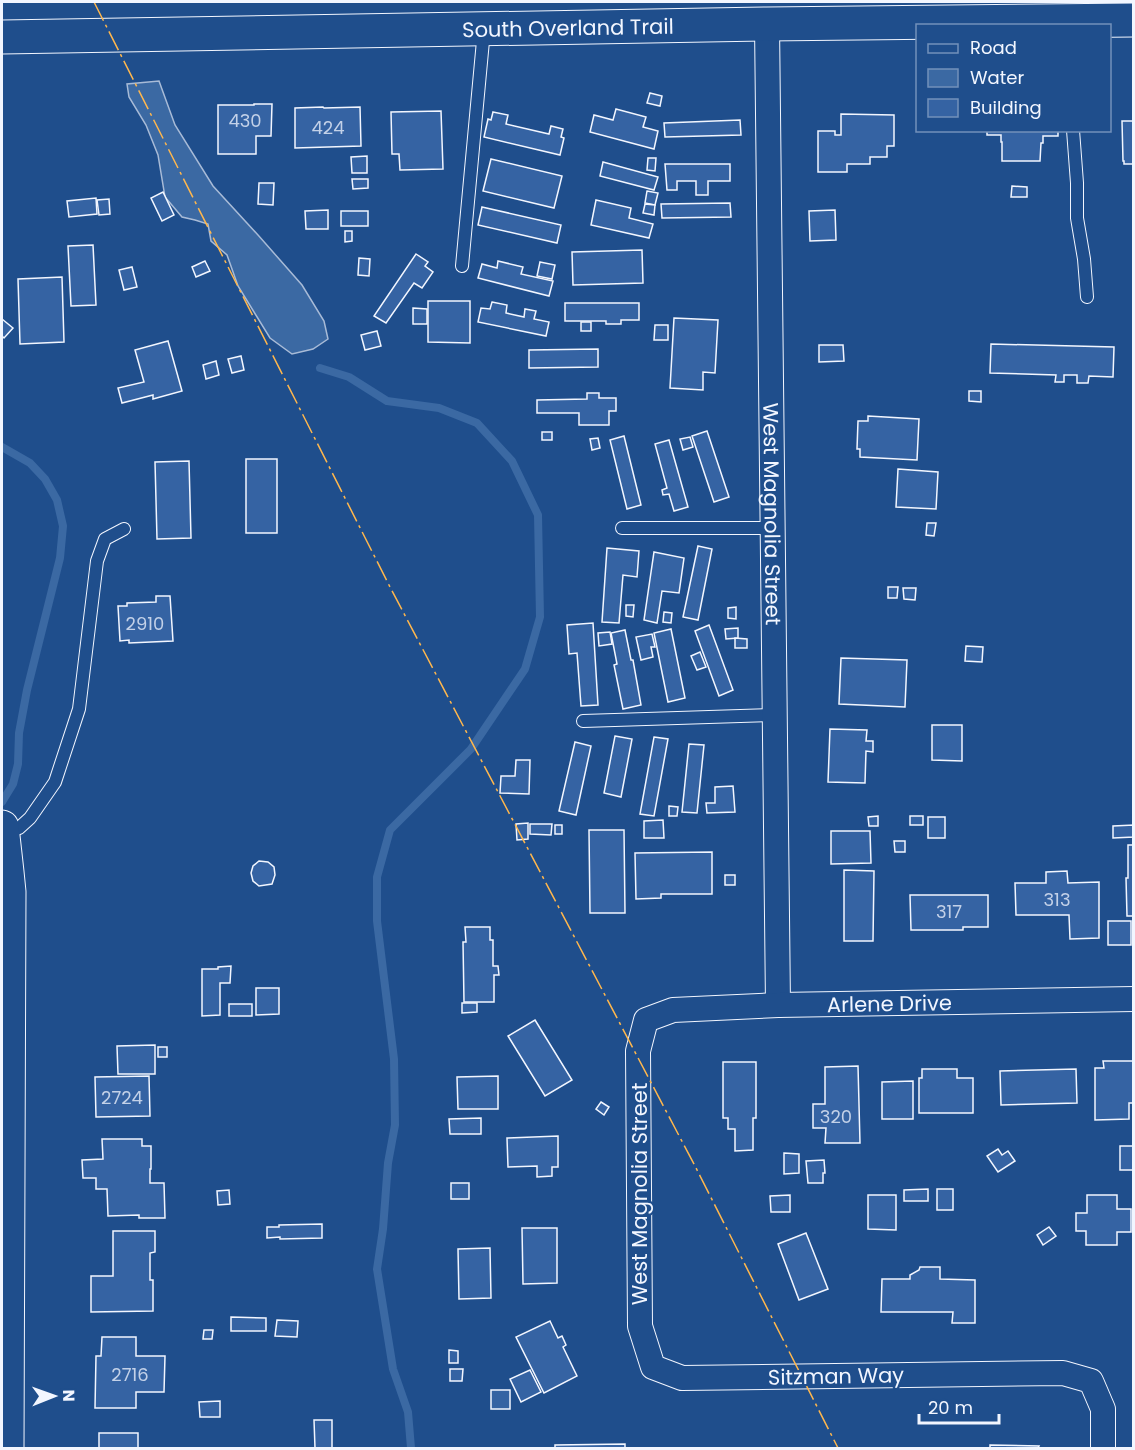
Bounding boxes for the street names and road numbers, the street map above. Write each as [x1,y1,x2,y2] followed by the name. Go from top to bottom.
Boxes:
[462,11,674,44] street label: South Overland Trail
[757,402,788,626] street label: West Magnolia Street
[827,988,952,1019] street label: Arlene Drive
[625,1083,654,1305] street label: West Magnolia Street
[768,1360,904,1392] street label: Sitzman Way

